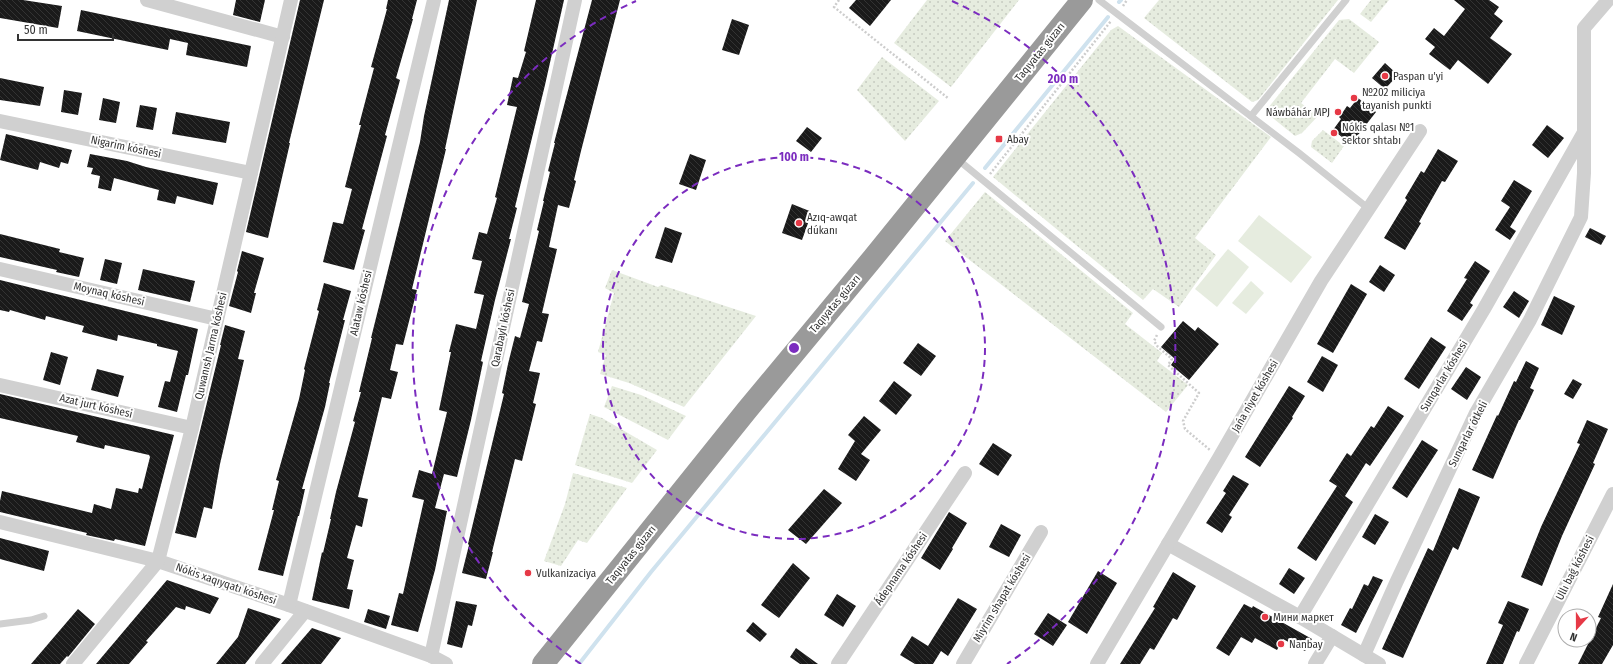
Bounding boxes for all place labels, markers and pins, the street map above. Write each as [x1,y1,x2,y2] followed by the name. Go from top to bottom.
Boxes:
[1393,70,1444,83] place label: Paspan u'yi
[1380,71,1390,81] marker: Paspan u'yi
[1362,86,1432,112] place label: №202 miliciya tayanish punkti
[1349,93,1359,103] marker: №202 miliciya tayanish punkti
[1266,106,1330,119] place label: Náwbáhár MPJ
[1333,107,1343,117] marker: Náwbáhár MPJ
[1342,121,1414,147] place label: Nókis qalası №1 sektor shtabı
[1329,128,1339,138] marker: Nókis qalası №1 sektor shtabı
[1007,133,1029,146] place label: Abay
[994,134,1004,144] marker: Abay
[807,211,858,237] place label: Azıq-awqat dúkanı
[794,218,804,228] marker: Azıq-awqat dúkanı
[787,341,801,355] centre of rings
[536,567,596,580] place label: Vulkanizaciya
[523,568,533,578] marker: Vulkanizaciya
[1273,611,1334,624] place label: Мини маркет
[1260,612,1270,622] marker: Мини маркет
[1289,638,1323,651] place label: Nanbay
[1276,639,1286,649] marker: Nanbay

